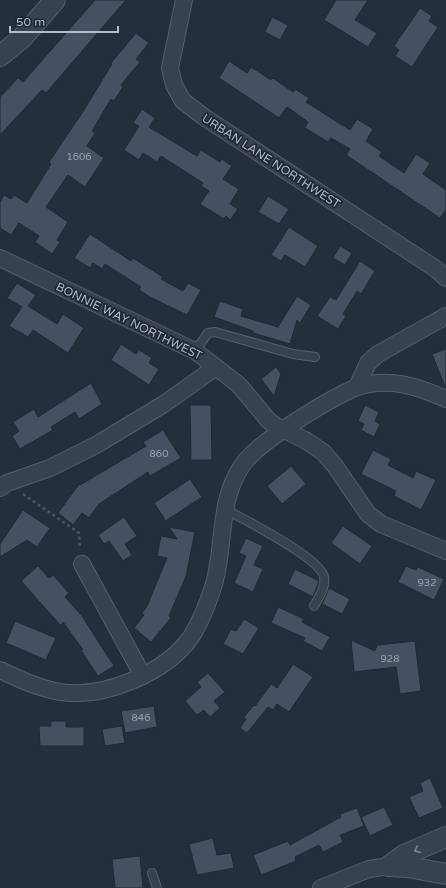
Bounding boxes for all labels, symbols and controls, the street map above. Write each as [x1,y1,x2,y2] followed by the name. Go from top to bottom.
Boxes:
[10,8,118,34] scale bar
[16,15,45,29] text: 50 m
[199,111,343,211] street label: URBAN LANE NORTHWEST
[66,151,92,163] house number: 1606
[54,279,205,363] street label: BONNIE WAY NORTHWEST
[150,448,168,460] house number: 860
[418,577,436,589] house number: 932
[381,653,399,665] house number: 928
[132,712,150,724] house number: 846
[413,845,420,853] one-way arrow

